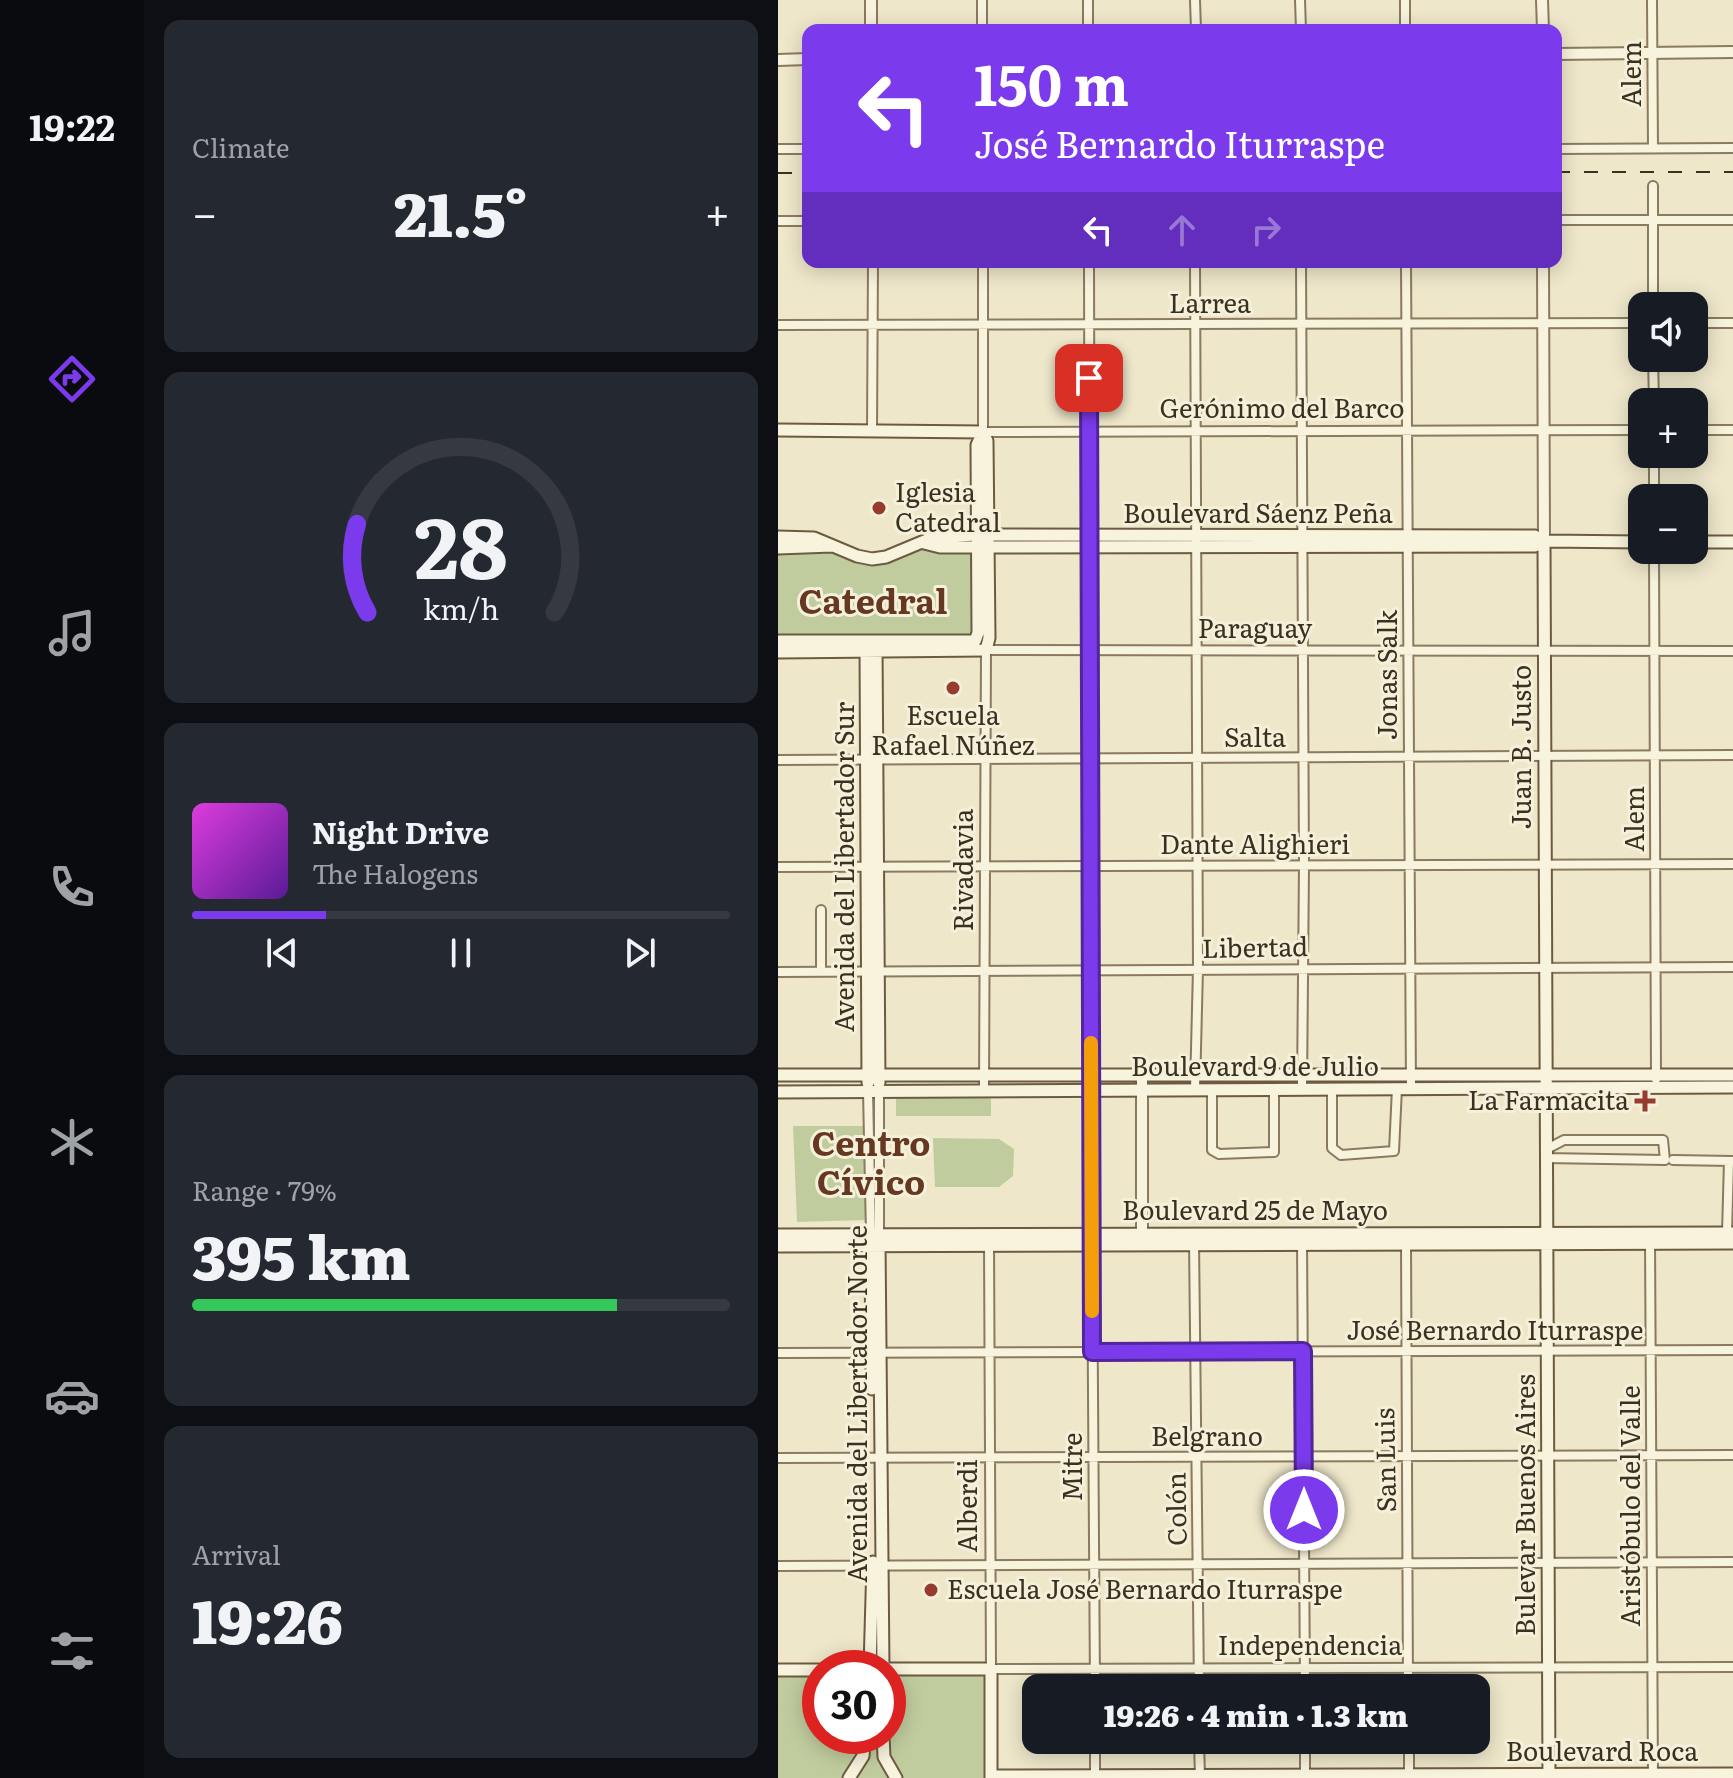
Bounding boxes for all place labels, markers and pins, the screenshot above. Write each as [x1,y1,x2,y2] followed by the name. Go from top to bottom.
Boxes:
[1055,344,1123,412] pin
[895,471,1001,540] place label: Iglesia Catedral
[870,499,888,517] marker: Iglesia Catedral
[944,679,962,697] marker: Escuela Rafael Núñez
[871,694,1035,763] place label: Escuela Rafael Núñez
[1468,1079,1629,1118] place label: La Farmacita
[1636,1092,1654,1110] marker: La Farmacita
[947,1568,1343,1607] place label: Escuela José Bernardo Iturraspe
[922,1581,940,1599] marker: Escuela José Bernardo Iturraspe

